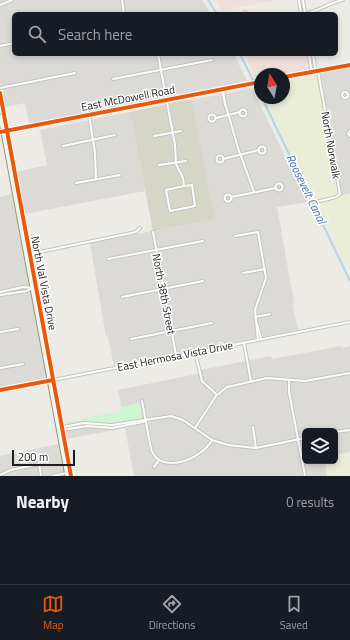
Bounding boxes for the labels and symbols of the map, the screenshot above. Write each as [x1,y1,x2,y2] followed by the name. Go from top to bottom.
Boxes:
[254,68,290,104] north arrow
[80,81,176,115] street label: East McDowell Road
[317,110,345,181] street label: North Norwalk
[281,151,332,228] water label: Roosevelt Canal
[27,235,61,332] street label: North Val Vista Drive
[148,252,180,336] street label: North 38th Street
[116,337,235,375] street label: East Hermosa Vista Drive
[12,448,75,467] scale bar

